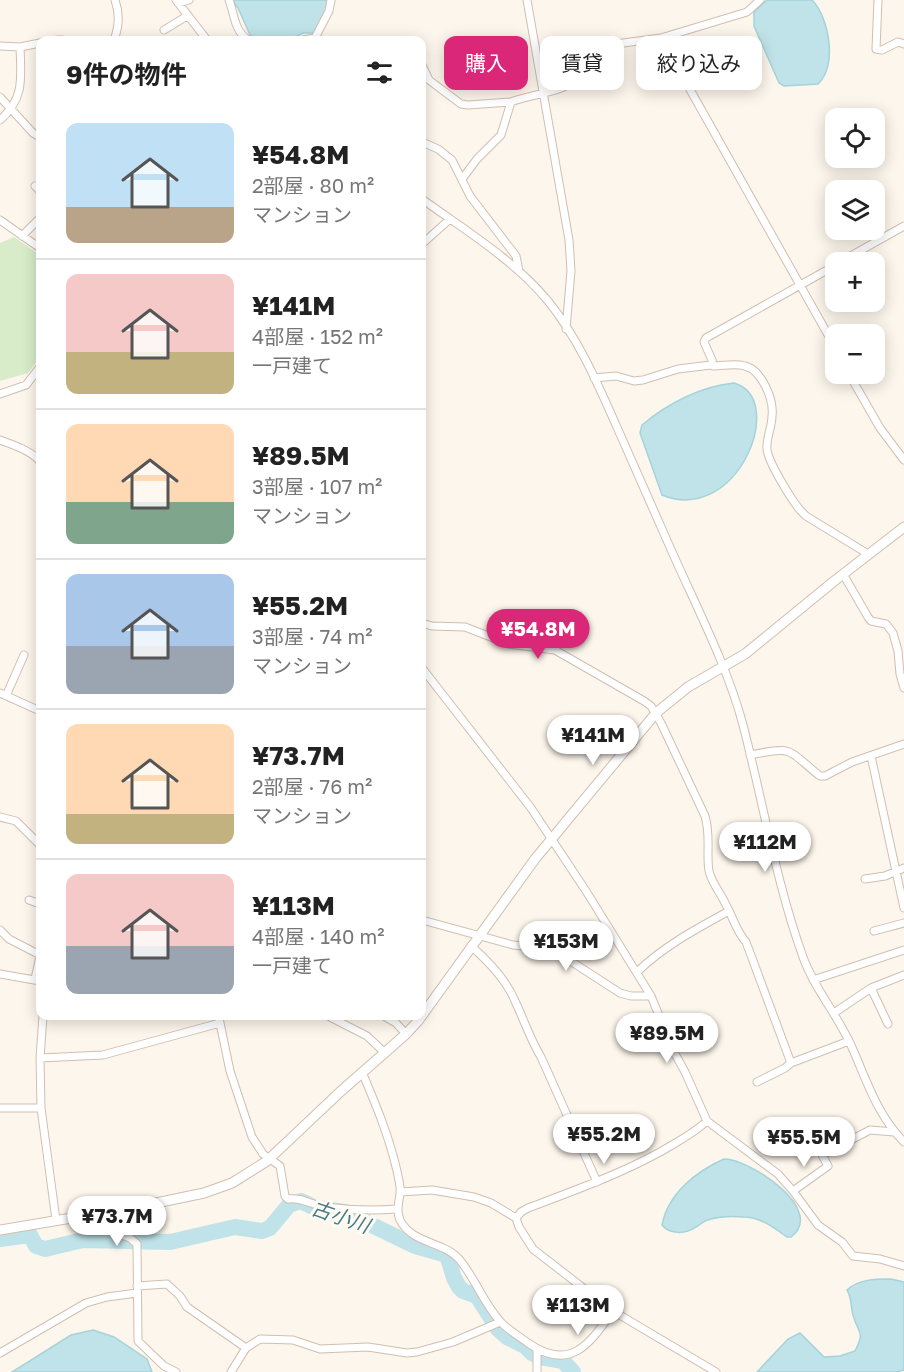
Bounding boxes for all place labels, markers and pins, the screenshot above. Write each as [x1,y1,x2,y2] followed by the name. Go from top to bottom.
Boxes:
[489,609,587,660] pin: ¥54.8M
[551,715,635,766] pin: ¥141M
[723,822,807,873] pin: ¥112M
[524,921,608,972] pin: ¥153M
[618,1013,716,1064] pin: ¥89.5M
[555,1114,653,1165] pin: ¥55.2M
[755,1117,853,1168] pin: ¥55.5M
[68,1196,166,1247] pin: ¥73.7M
[536,1285,620,1336] pin: ¥113M

